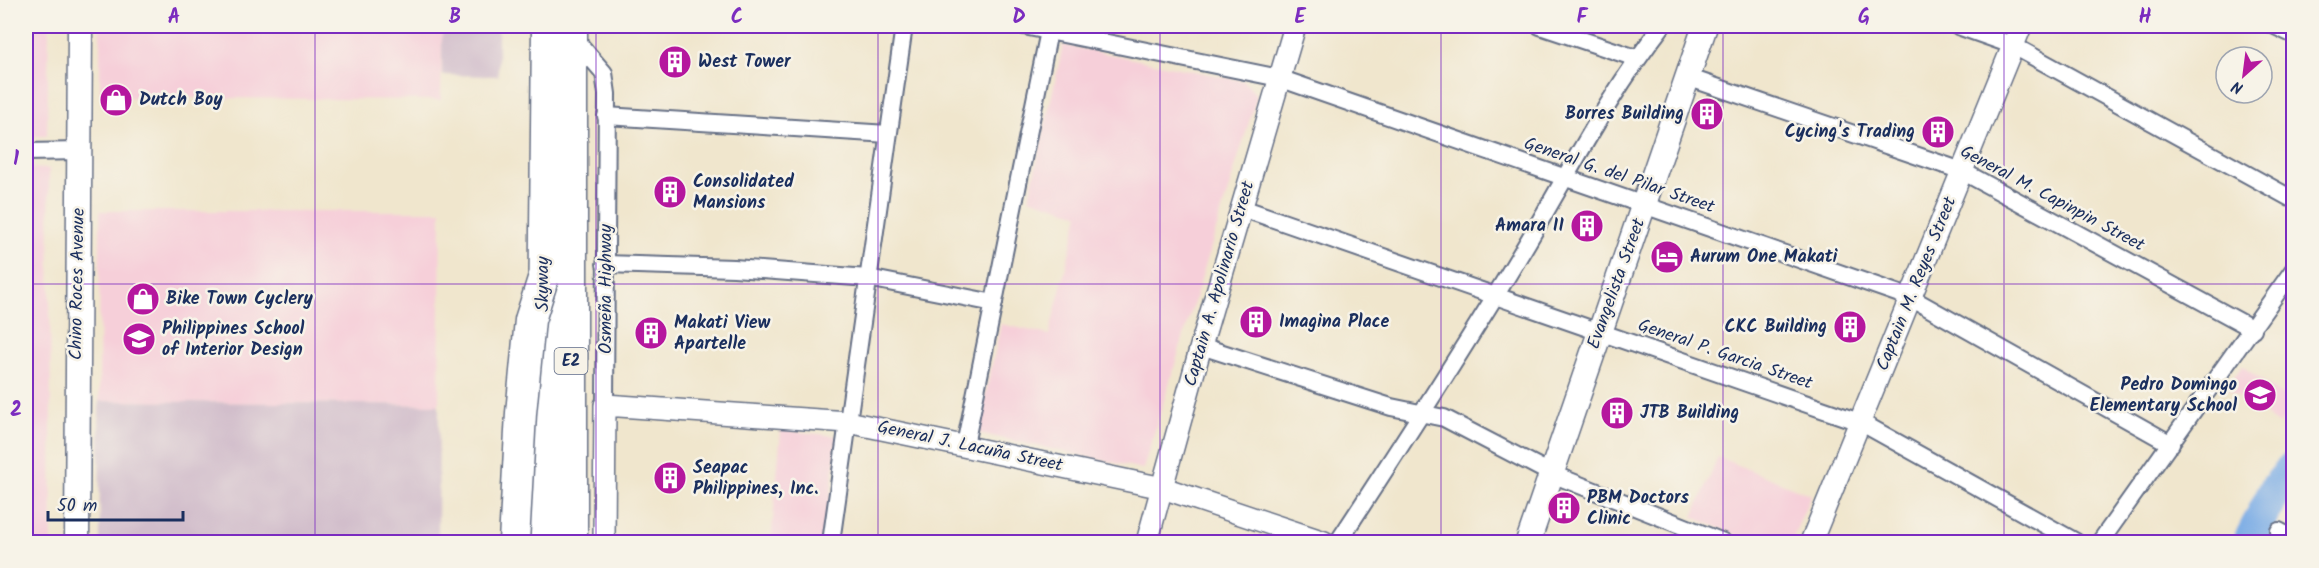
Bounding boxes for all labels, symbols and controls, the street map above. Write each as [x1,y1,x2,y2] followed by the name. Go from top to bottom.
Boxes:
[168,2,180,34] text: A
[449,2,461,34] text: B
[731,2,743,34] text: C
[1012,2,1026,34] text: D
[1294,2,1306,34] text: E
[1577,2,1589,34] text: F
[1858,2,1870,34] text: G
[2138,2,2152,34] text: H
[657,44,693,80] building icon: West Tower
[2214,45,2274,105] north arrow
[698,48,792,77] place label: West Tower
[2227,74,2248,100] text: N
[98,82,134,118] shop icon: Dutch Boy
[139,86,223,115] place label: Dutch Boy
[1689,96,1725,132] building icon: Borres Building
[1565,100,1684,129] place label: Borres Building
[1920,114,1956,150] building icon: Cycing's Trading
[1785,118,1915,147] place label: Cycing's Trading
[1520,130,1719,223] street label: General G. del Pilar Street
[1954,138,2150,261] street label: General M. Capinpin Street
[13,144,19,176] text: 1
[693,168,794,218] place label: Consolidated Mansions
[652,174,688,210] building icon: Consolidated Mansions
[1177,177,1264,390] street label: Captain A. Apolinario Street
[1869,192,1966,376] street label: Captain M. Reyes Street
[62,208,94,360] street label: Chino Roces Avenue
[1569,208,1605,244] building icon: Amara II
[1495,212,1564,241] place label: Amara II
[1580,213,1654,354] street label: Evangelista Street
[592,223,621,354] street label: Osmeña Highway
[1649,239,1685,275] hotel icon: Aurum One Makati
[1690,243,1838,272] place label: Aurum One Makati
[529,256,558,312] street label: Skyway
[125,281,161,317] shop icon: Bike Town Cyclery
[166,285,314,314] place label: Bike Town Cyclery
[1238,304,1274,340] building icon: Imagina Place
[1279,308,1390,337] place label: Imagina Place
[674,309,771,359] place label: Makati View Apartelle
[1832,309,1868,345] building icon: CKC Building
[1634,311,1817,399] street label: General P. Garcia Street
[1725,313,1827,342] place label: CKC Building
[162,315,305,365] place label: Philippines School of Interior Design
[633,315,669,351] building icon: Makati View Apartelle
[121,321,157,357] school or university icon: Philippines School of Interior Design
[554,348,588,374] road number: E2
[2090,371,2237,421] place label: Pedro Domingo Elementary School
[2242,377,2278,413] school or university icon: Pedro Domingo Elementary School
[10,395,22,427] text: 2
[1599,395,1635,431] building icon: JTB Building
[1640,399,1739,428] place label: JTB Building
[875,413,1066,481] street label: General J. Lacuña Street
[693,454,819,504] place label: Seapac Philippines, Inc.
[652,460,688,496] building icon: Seapac Philippines, Inc.
[48,484,183,522] scale bar
[1587,484,1689,534] place label: PBM Doctors Clinic
[1546,490,1582,526] building icon: PBM Doctors Clinic
[57,492,97,521] text: 50 m

